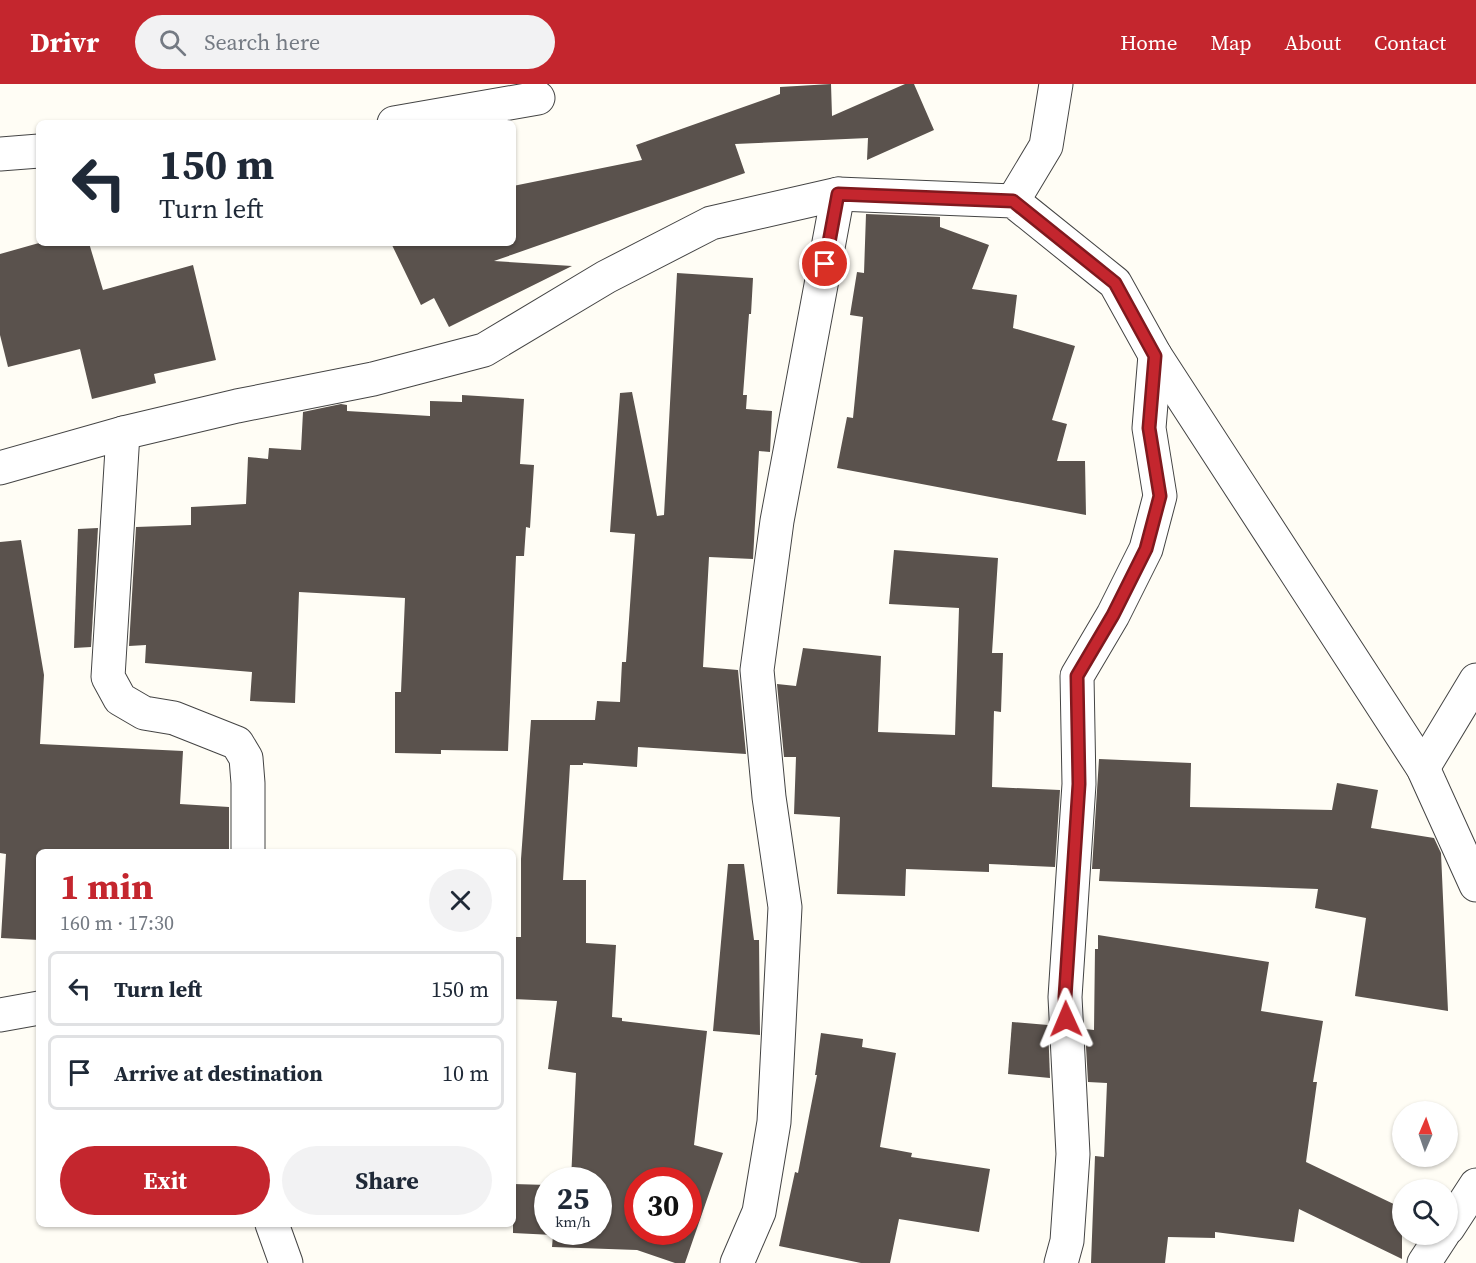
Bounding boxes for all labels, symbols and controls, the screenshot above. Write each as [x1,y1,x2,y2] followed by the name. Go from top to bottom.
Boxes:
[135,15,555,69] search box
[30,23,99,61] text: Drivr
[156,26,189,59] icon: search
[204,27,320,57] text: Search here
[1120,28,1178,57] text: Home
[1211,28,1252,57] text: Map
[1285,28,1341,57] text: About
[1374,28,1446,57] text: Contact
[159,135,274,193] text: 150 m
[60,144,138,222] icon: left
[159,190,263,227] text: Turn left
[799,238,850,289] pin
[808,247,841,280] icon: arrive
[60,862,153,911] text: 1 min
[429,869,492,932] button: close
[60,909,174,937] text: 160 m · 17:30
[63,972,96,1005] icon: left
[114,974,202,1004] text: Turn left
[431,974,489,1004] text: 150 m
[1034,987,1098,1051] position arrow
[63,1056,96,1089] icon: arrive
[114,1058,323,1088] text: Arrive at destination
[442,1058,489,1088] text: 10 m
[1392,1101,1458,1167] north arrow
[1392,1101,1458,1245] map controls
[60,1146,270,1215] button: Exit
[282,1146,492,1215] button: Share
[624,1167,702,1245] speed limit sign: 30
[557,1178,589,1219] text: 25
[1392,1179,1458,1245] button: search
[555,1211,591,1232] text: km/h

